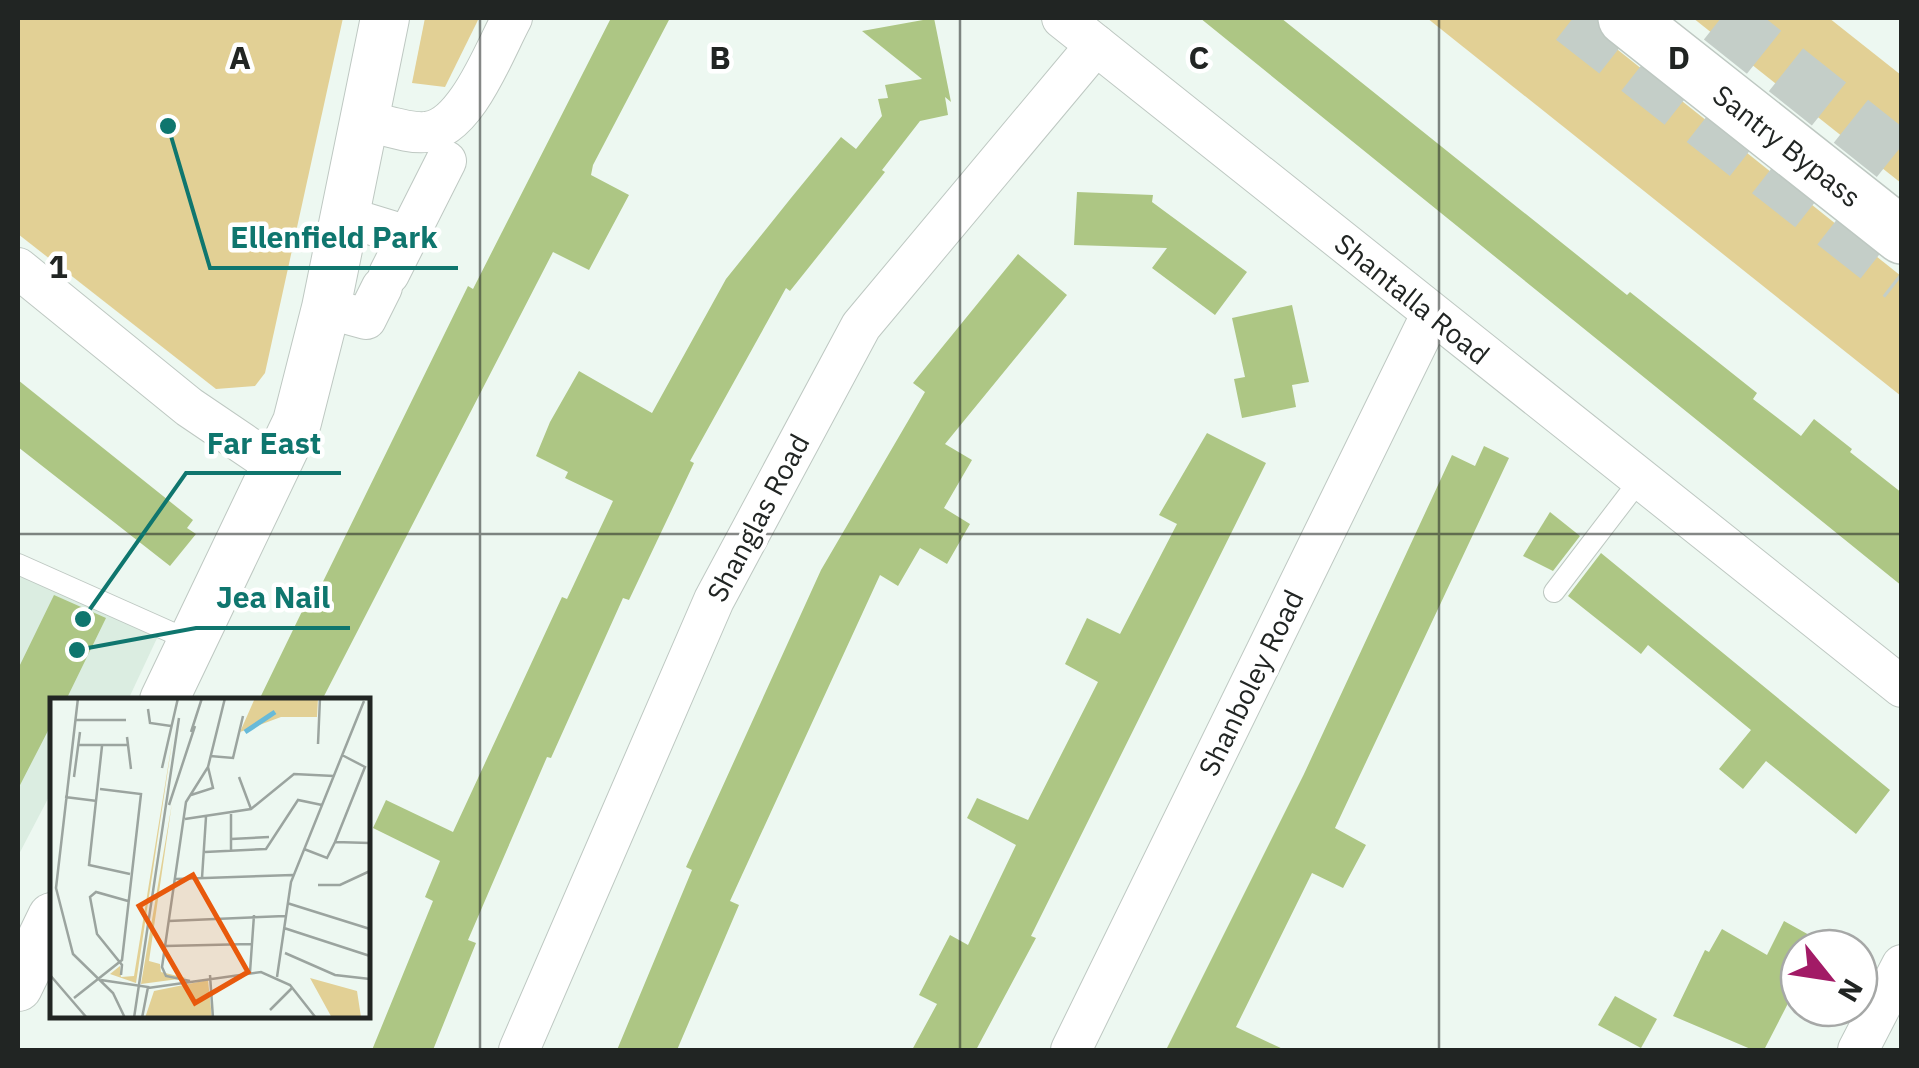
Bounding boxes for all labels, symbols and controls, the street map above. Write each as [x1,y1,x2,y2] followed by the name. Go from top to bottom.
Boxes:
[229,36,251,78] text: A
[709,36,731,78] text: B
[1189,36,1209,78] text: C
[1668,36,1690,78] text: D
[1706,76,1869,215] street label: Santry Bypass
[210,208,458,268] callout: Ellenfield Park
[230,217,438,256] text: Ellenfield Park
[1327,225,1497,372] street label: Shantalla Road
[48,245,68,287] text: 1
[186,413,341,473] callout: Far East
[207,423,321,462] text: Far East
[698,427,817,608] street label: Shanglas Road
[196,568,350,628] callout: Jea Nail
[216,577,330,616] text: Jea Nail
[1189,584,1312,782] street label: Shanboley Road
[50,698,370,1018] inset map
[1779,928,1879,1028] north arrow
[1830,973,1872,1009] text: N

